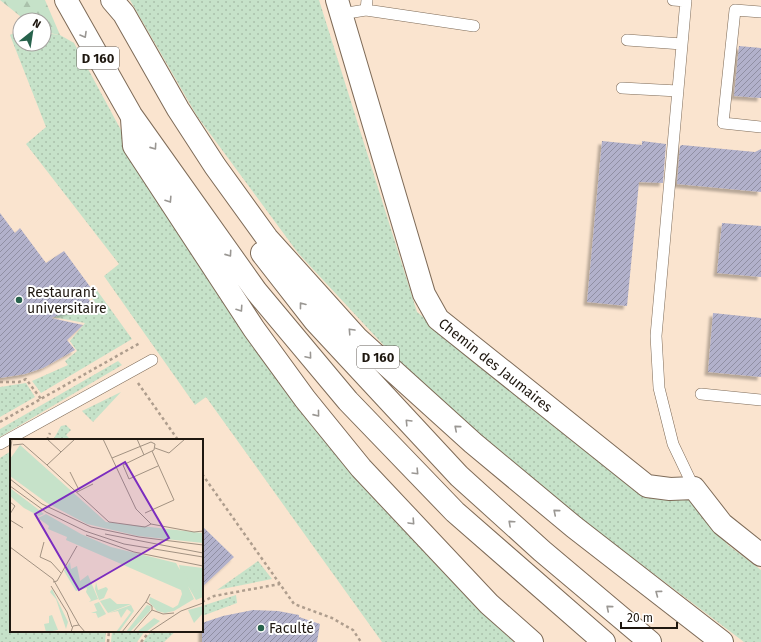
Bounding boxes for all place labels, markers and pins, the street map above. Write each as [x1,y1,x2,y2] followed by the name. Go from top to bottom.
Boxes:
[27,284,107,317] place label: Restaurant universitaire
[14,295,24,305] marker: Restaurant universitaire
[269,620,314,637] place label: Faculté
[256,623,266,633] marker: Faculté

